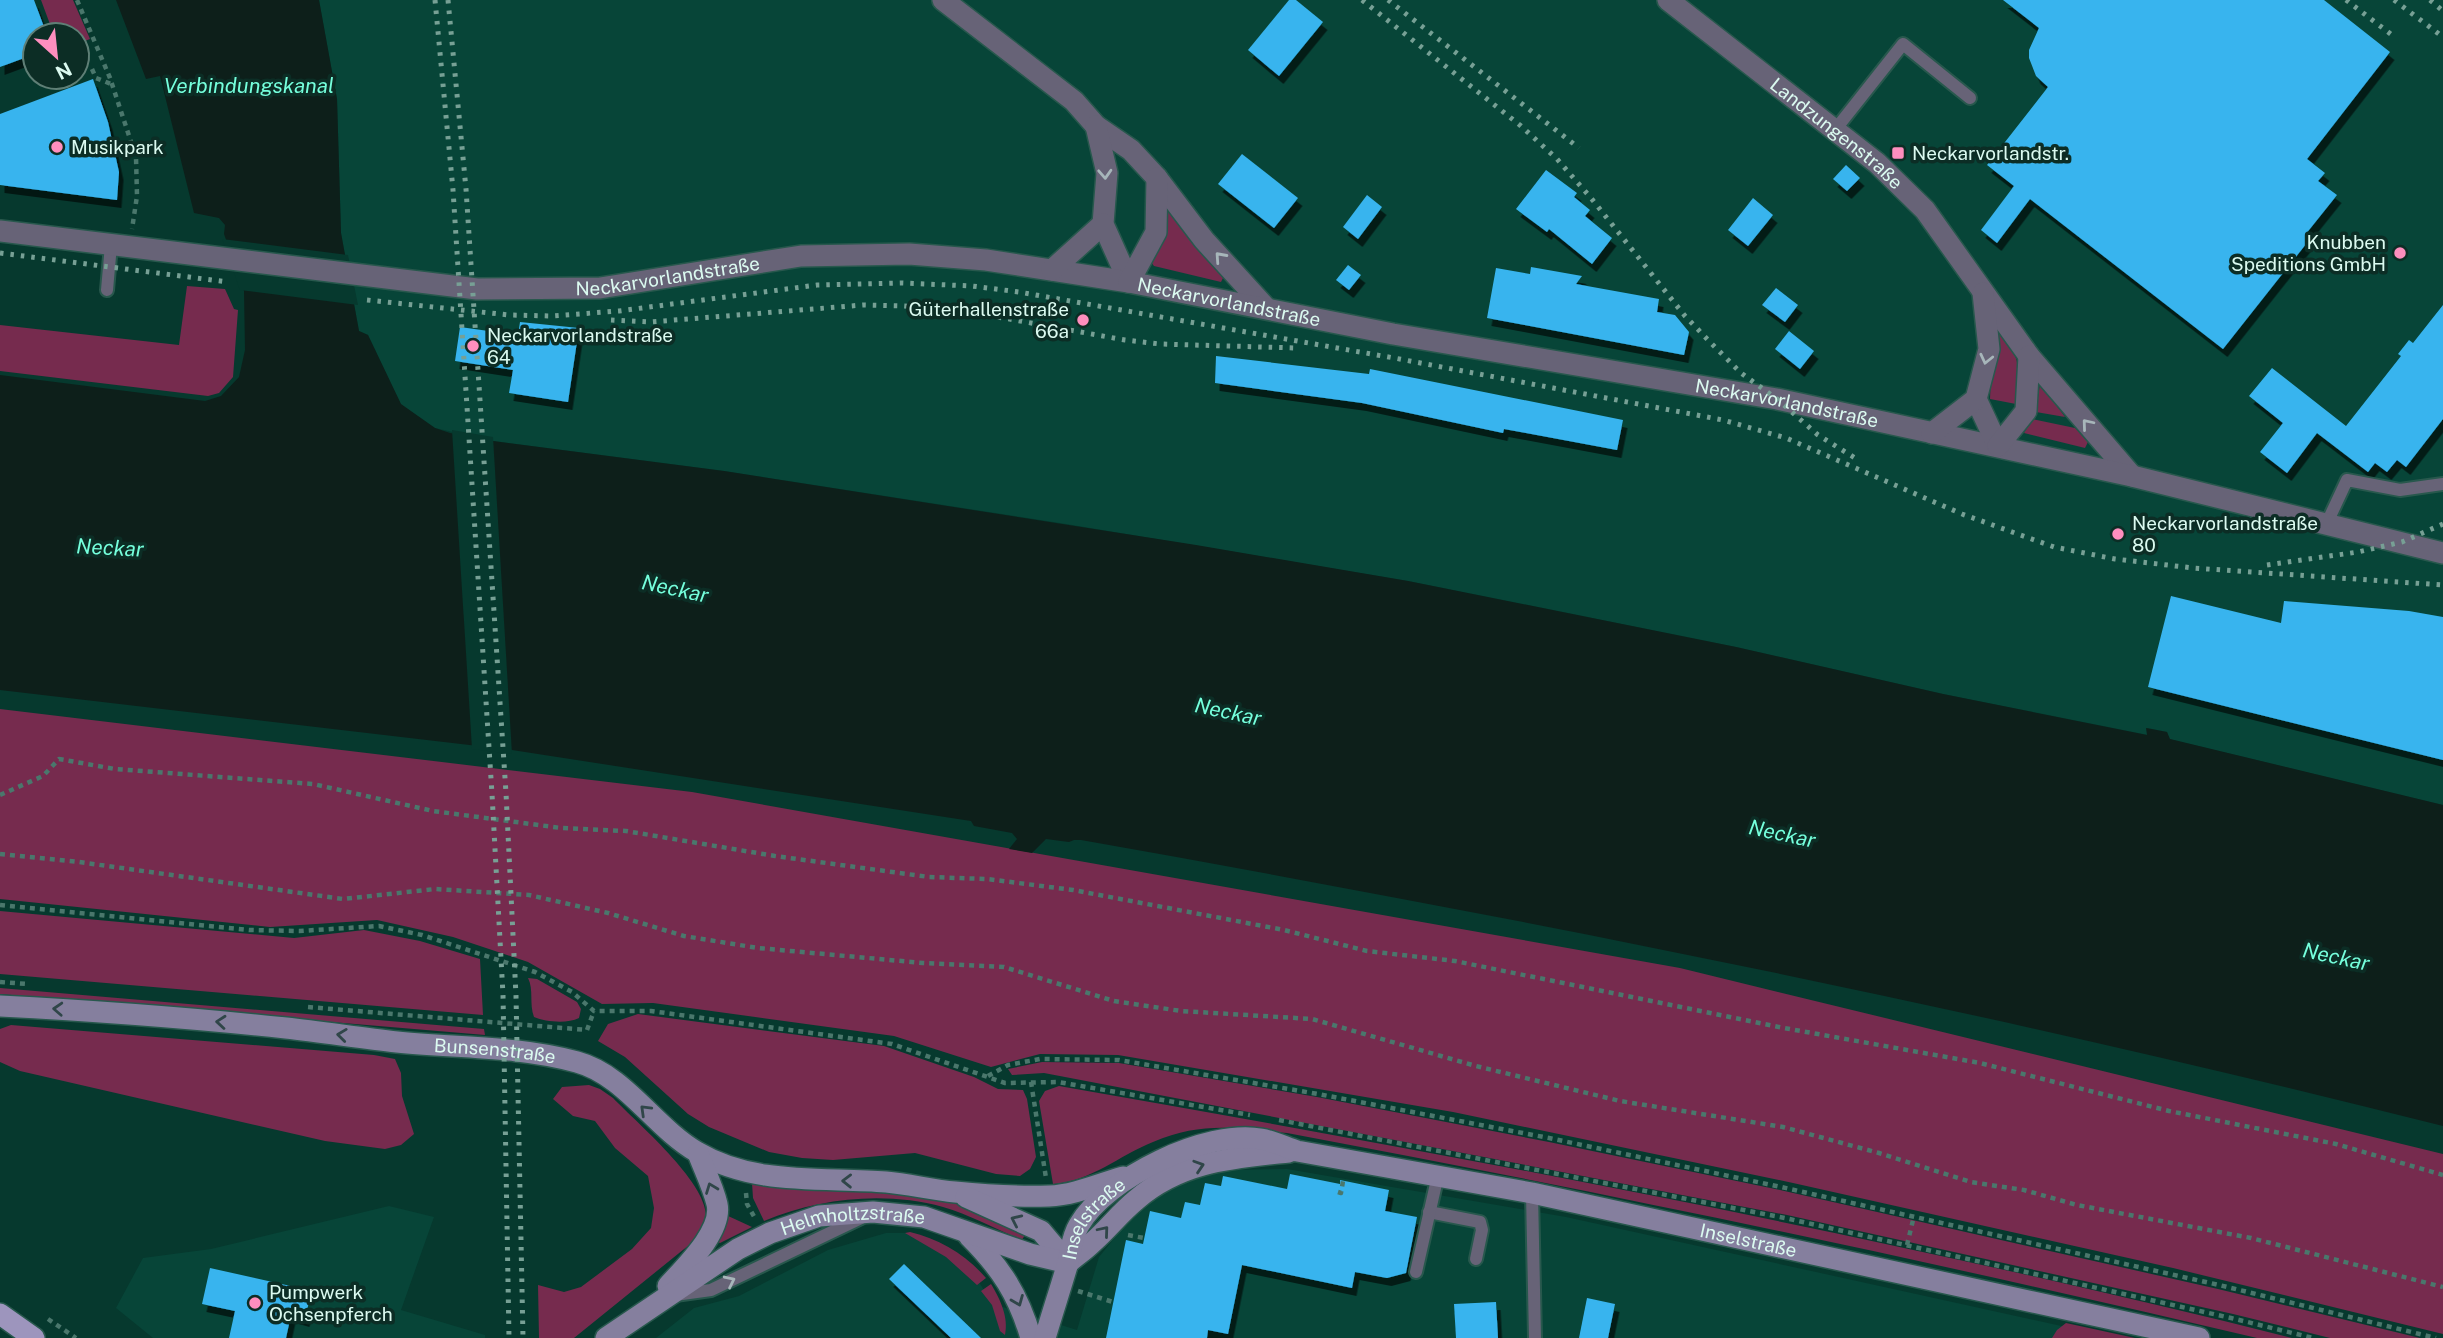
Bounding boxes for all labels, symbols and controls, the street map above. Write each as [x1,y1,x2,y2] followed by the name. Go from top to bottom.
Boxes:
[21,21,91,91] north arrow
[52,58,75,84] text: N
[164,73,334,98] water label: Verbindungskanal
[1766,73,1908,193] street label: Landzungenstraße
[71,136,164,158] place label: Musikpark
[49,139,65,155] marker: Musikpark
[1912,142,2069,164] place label: Neckarvorlandstr.
[1890,145,1906,161] marker: Neckarvorlandstr.
[1098,169,1113,180] one-way arrow
[2231,231,2386,275] place label: Knubben Speditions GmbH
[2392,245,2408,261] marker: Knubben Speditions GmbH
[575,252,761,299] street label: Neckarvorlandstraße
[1216,253,1228,266] one-way arrow
[1136,273,1323,331] street label: Neckarvorlandstraße
[909,298,1069,342] place label: Güterhallenstraße 66a
[1075,312,1091,328] marker: Güterhallenstraße 66a
[487,324,673,368] place label: Neckarvorlandstraße 64
[465,338,481,354] marker: Neckarvorlandstraße 64
[1979,353,1994,365] one-way arrow
[1694,374,1881,432] street label: Neckarvorlandstraße
[2083,419,2095,432] one-way arrow
[2132,512,2318,556] place label: Neckarvorlandstraße 80
[2110,526,2126,542] marker: Neckarvorlandstraße 80
[76,533,146,562] water label: Neckar
[639,569,712,608] water label: Neckar
[1192,692,1265,731] water label: Neckar
[1746,814,1819,853] water label: Neckar
[2300,937,2373,976] water label: Neckar
[52,1002,63,1017] one-way arrow
[215,1015,226,1030] one-way arrow
[336,1027,348,1042] one-way arrow
[433,1034,558,1068] street label: Bunsenstraße
[640,1105,653,1118] one-way arrow
[1192,1160,1204,1174] one-way arrow
[841,1173,852,1188] one-way arrow
[1058,1173,1129,1262] street label: Inselstraße
[705,1183,719,1195] one-way arrow
[777,1201,926,1240] street label: Helmholtzstraße
[1011,1214,1024,1228] one-way arrow
[1698,1219,1799,1261] street label: Inselstraße
[1096,1226,1108,1239] one-way arrow
[723,1275,735,1289] one-way arrow
[269,1281,393,1325] place label: Pumpwerk Ochsenpferch
[247,1295,263,1311] marker: Pumpwerk Ochsenpferch
[1009,1295,1023,1307] one-way arrow

